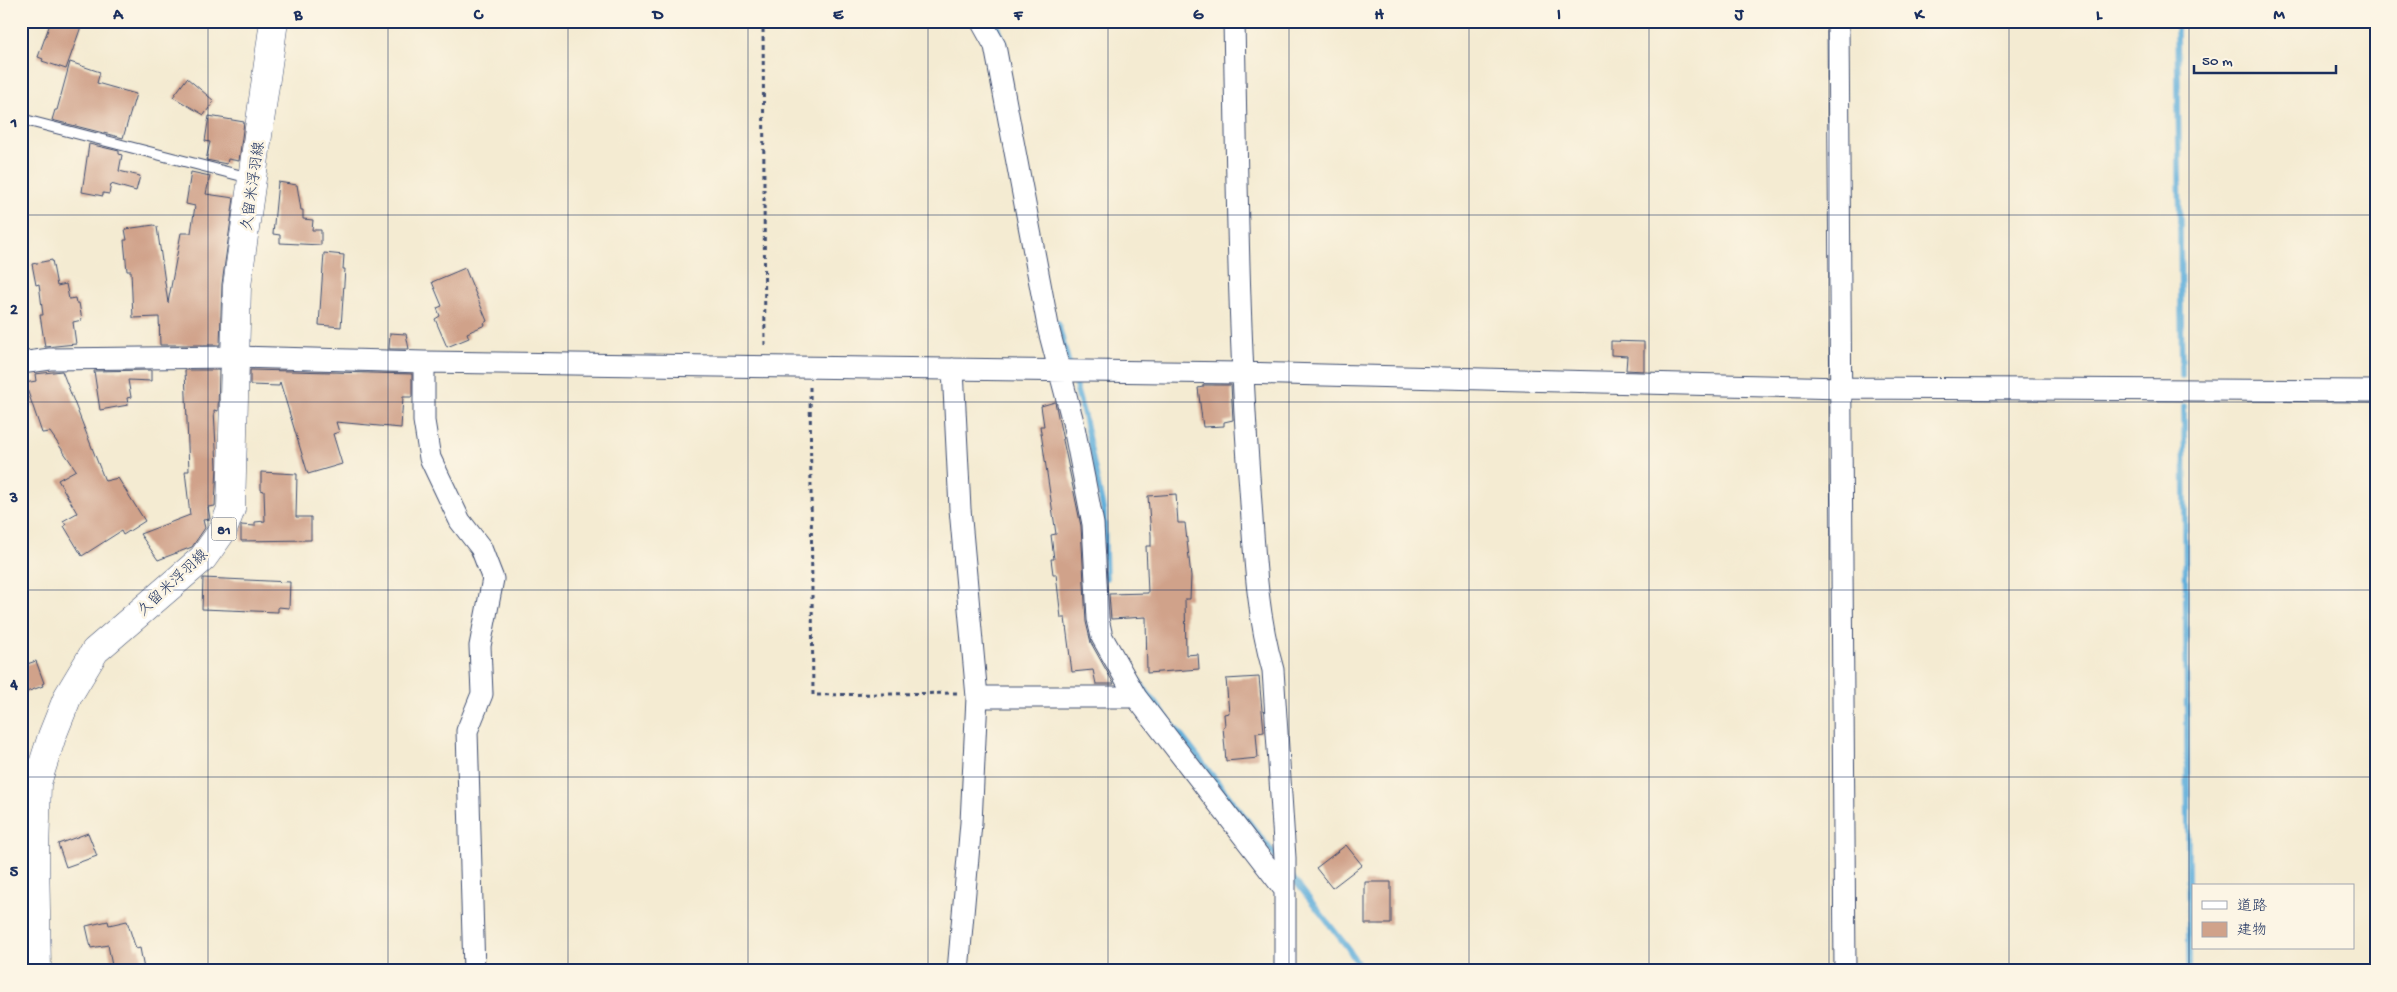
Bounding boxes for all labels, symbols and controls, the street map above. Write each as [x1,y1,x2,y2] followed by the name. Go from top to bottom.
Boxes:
[112,7,124,26] text: A
[293,7,303,26] text: B
[473,7,484,26] text: C
[651,7,664,26] text: D
[833,7,844,26] text: E
[1013,7,1024,26] text: F
[1193,7,1204,26] text: G
[1374,7,1384,26] text: H
[1557,7,1561,26] text: I
[1734,7,1745,26] text: J
[1914,7,1926,26] text: K
[2096,7,2103,26] text: L
[2273,7,2285,26] text: M
[2194,42,2337,74] scale bar
[2202,53,2233,71] text: 50 m
[10,115,17,134] text: 1
[238,140,269,232] street label: 久留米浮羽線
[10,302,18,321] text: 2
[9,490,18,509] text: 3
[212,518,236,540] road number: 81
[134,545,212,621] street label: 久留米浮羽線
[9,677,18,696] text: 4
[10,864,19,883] text: 5
[2192,884,2354,950] legend
[2237,898,2267,916] text: 道路
[2237,922,2267,940] text: 建物

